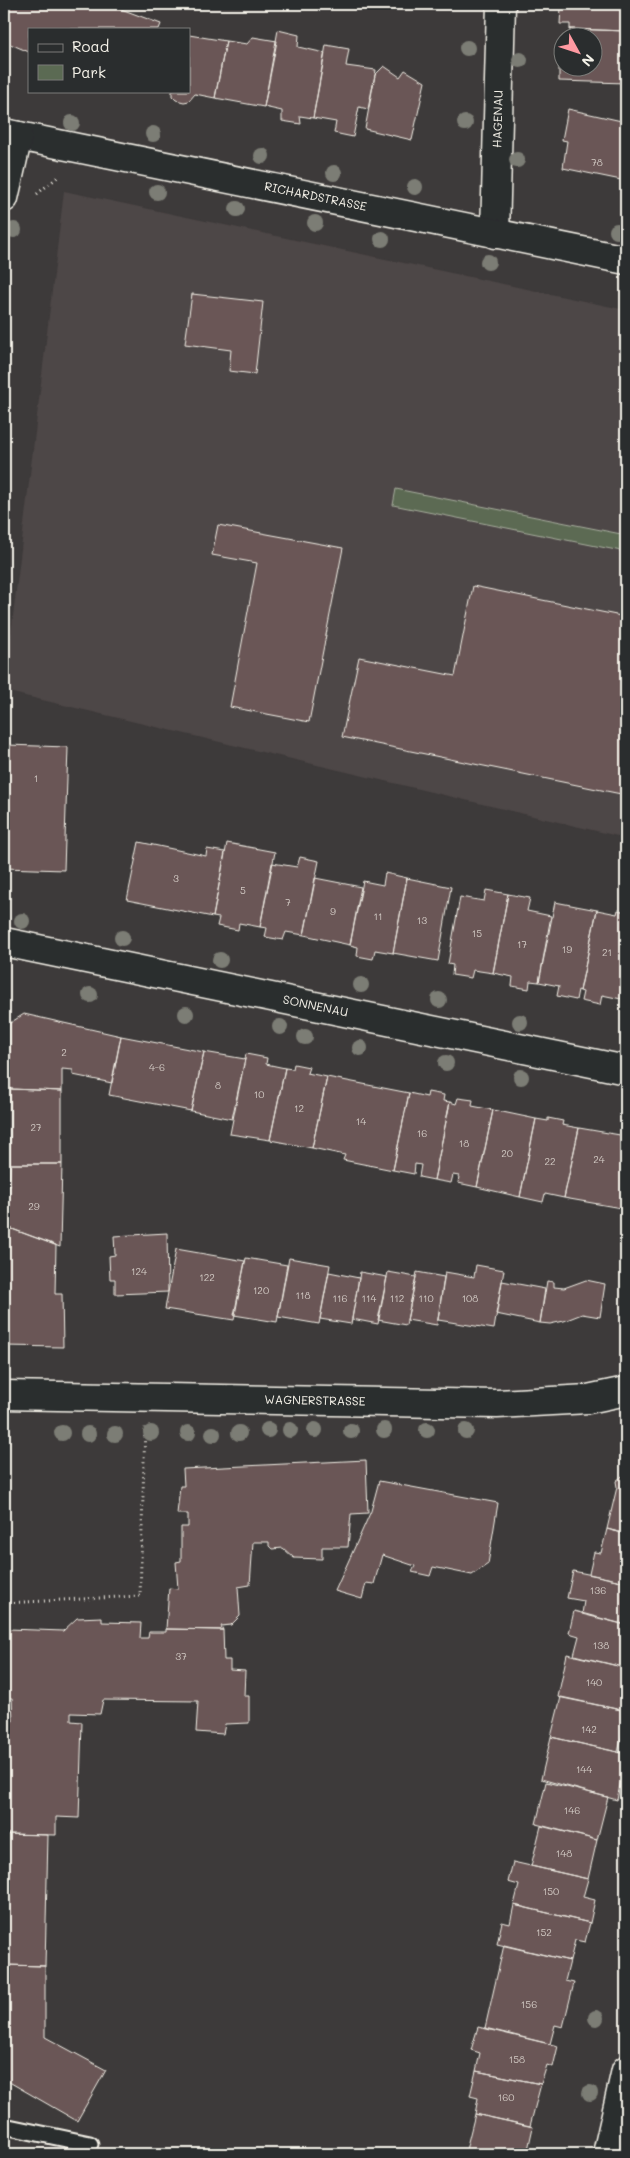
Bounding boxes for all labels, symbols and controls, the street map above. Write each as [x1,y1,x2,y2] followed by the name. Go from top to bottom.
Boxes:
[28,28,190,92] legend
[552,28,602,78] north arrow
[72,36,109,56] text: Road
[578,50,599,71] text: N
[72,62,106,82] text: Park
[488,90,506,148] street label: HAGENAU
[591,155,603,169] house number: 78
[263,177,369,214] street label: RICHARDSTRASSE
[34,771,38,785] house number: 1
[173,871,179,885] house number: 3
[240,883,246,897] house number: 5
[285,895,291,909] house number: 7
[330,904,336,918] house number: 9
[374,909,382,923] house number: 11
[417,913,427,927] house number: 13
[472,926,482,940] house number: 15
[517,937,527,951] house number: 17
[562,942,572,956] house number: 19
[602,945,612,959] house number: 21
[282,991,350,1020] street label: SONNENAU
[61,1045,67,1059] house number: 2
[149,1060,165,1074] house number: 4-6
[215,1078,221,1092] house number: 8
[254,1087,264,1101] house number: 10
[294,1101,304,1115] house number: 12
[356,1114,366,1128] house number: 14
[30,1120,42,1134] house number: 27
[417,1126,427,1140] house number: 16
[459,1136,469,1150] house number: 18
[501,1146,513,1160] house number: 20
[593,1152,605,1166] house number: 24
[544,1154,556,1168] house number: 22
[28,1199,40,1213] house number: 29
[131,1264,147,1278] house number: 124
[199,1270,215,1284] house number: 122
[253,1283,269,1297] house number: 120
[296,1288,311,1302] house number: 118
[333,1291,347,1305] house number: 116
[362,1291,377,1305] house number: 114
[390,1291,404,1305] house number: 112
[418,1291,434,1305] house number: 110
[462,1291,478,1305] house number: 108
[264,1391,366,1409] street label: WAGNERSTRASSE
[590,1583,606,1597] house number: 136
[593,1638,609,1652] house number: 138
[175,1649,187,1663] house number: 37
[586,1675,602,1689] house number: 140
[581,1722,597,1736] house number: 142
[576,1762,592,1776] house number: 144
[564,1803,580,1817] house number: 146
[556,1846,572,1860] house number: 148
[543,1884,559,1898] house number: 150
[536,1925,552,1939] house number: 152
[521,1997,537,2011] house number: 156
[509,2052,525,2066] house number: 158
[498,2090,514,2104] house number: 160

